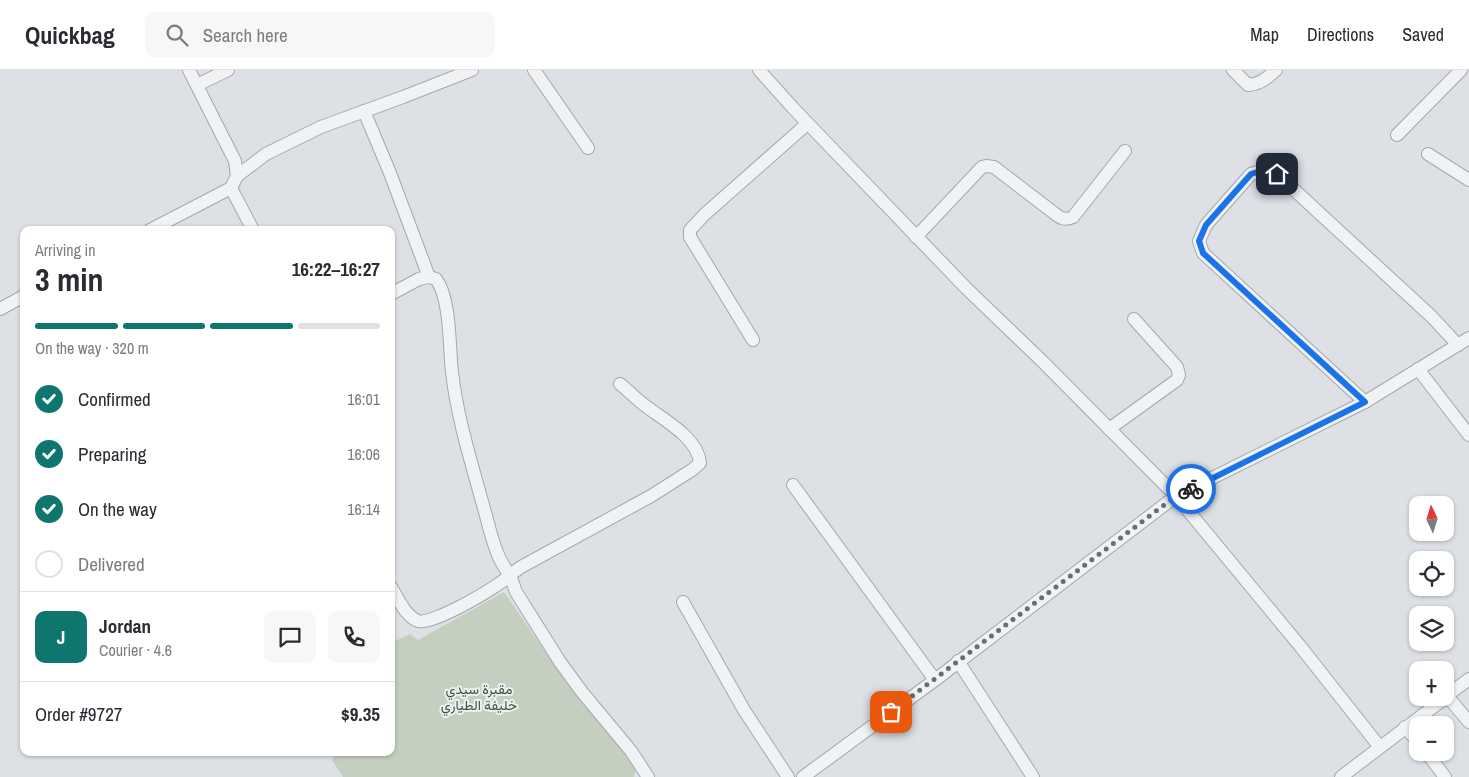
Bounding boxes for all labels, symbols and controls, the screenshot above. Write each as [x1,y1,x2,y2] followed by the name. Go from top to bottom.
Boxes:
[145,12,495,57] search box
[25,19,115,51] text: Quickbag
[163,21,191,49] icon: search
[203,22,288,48] text: Search here
[1250,22,1279,47] text: Map
[1307,22,1374,47] text: Directions
[1402,22,1444,47] text: Saved
[1256,153,1298,195] pin
[1263,160,1291,188] icon: home
[35,239,96,261] text: Arriving in
[292,256,380,282] text: 16:22–16:27
[35,258,104,301] text: 3 min
[35,337,149,359] text: On the way · 320 m
[35,385,63,413] icon: check
[78,386,151,412] text: Confirmed
[347,388,380,410] text: 16:01
[35,440,63,468] icon: check
[78,441,146,467] text: Preparing
[347,443,380,465] text: 16:06
[1166,464,1216,514] courier
[1177,475,1205,503] icon: bike
[35,495,63,523] icon: check
[78,496,157,522] text: On the way
[1409,496,1454,541] north arrow
[1409,496,1454,761] map controls
[347,498,380,520] text: 16:14
[78,551,145,577] text: Delivered
[1409,551,1454,596] button: locate
[1409,606,1454,651] button: layers
[264,611,316,663] button: chat
[328,611,380,663] button: phone
[99,613,151,639] text: Jordan
[57,624,65,650] text: J
[99,639,172,661] text: Courier · 4.6
[1409,661,1454,706] button: +
[441,680,517,717] park label: مقبرة سيدي خليفة الطياري
[870,691,912,733] pin
[877,698,905,726] icon: bag
[35,701,122,727] text: Order #9727
[341,701,380,727] text: $9.35
[1409,716,1454,761] button: −

